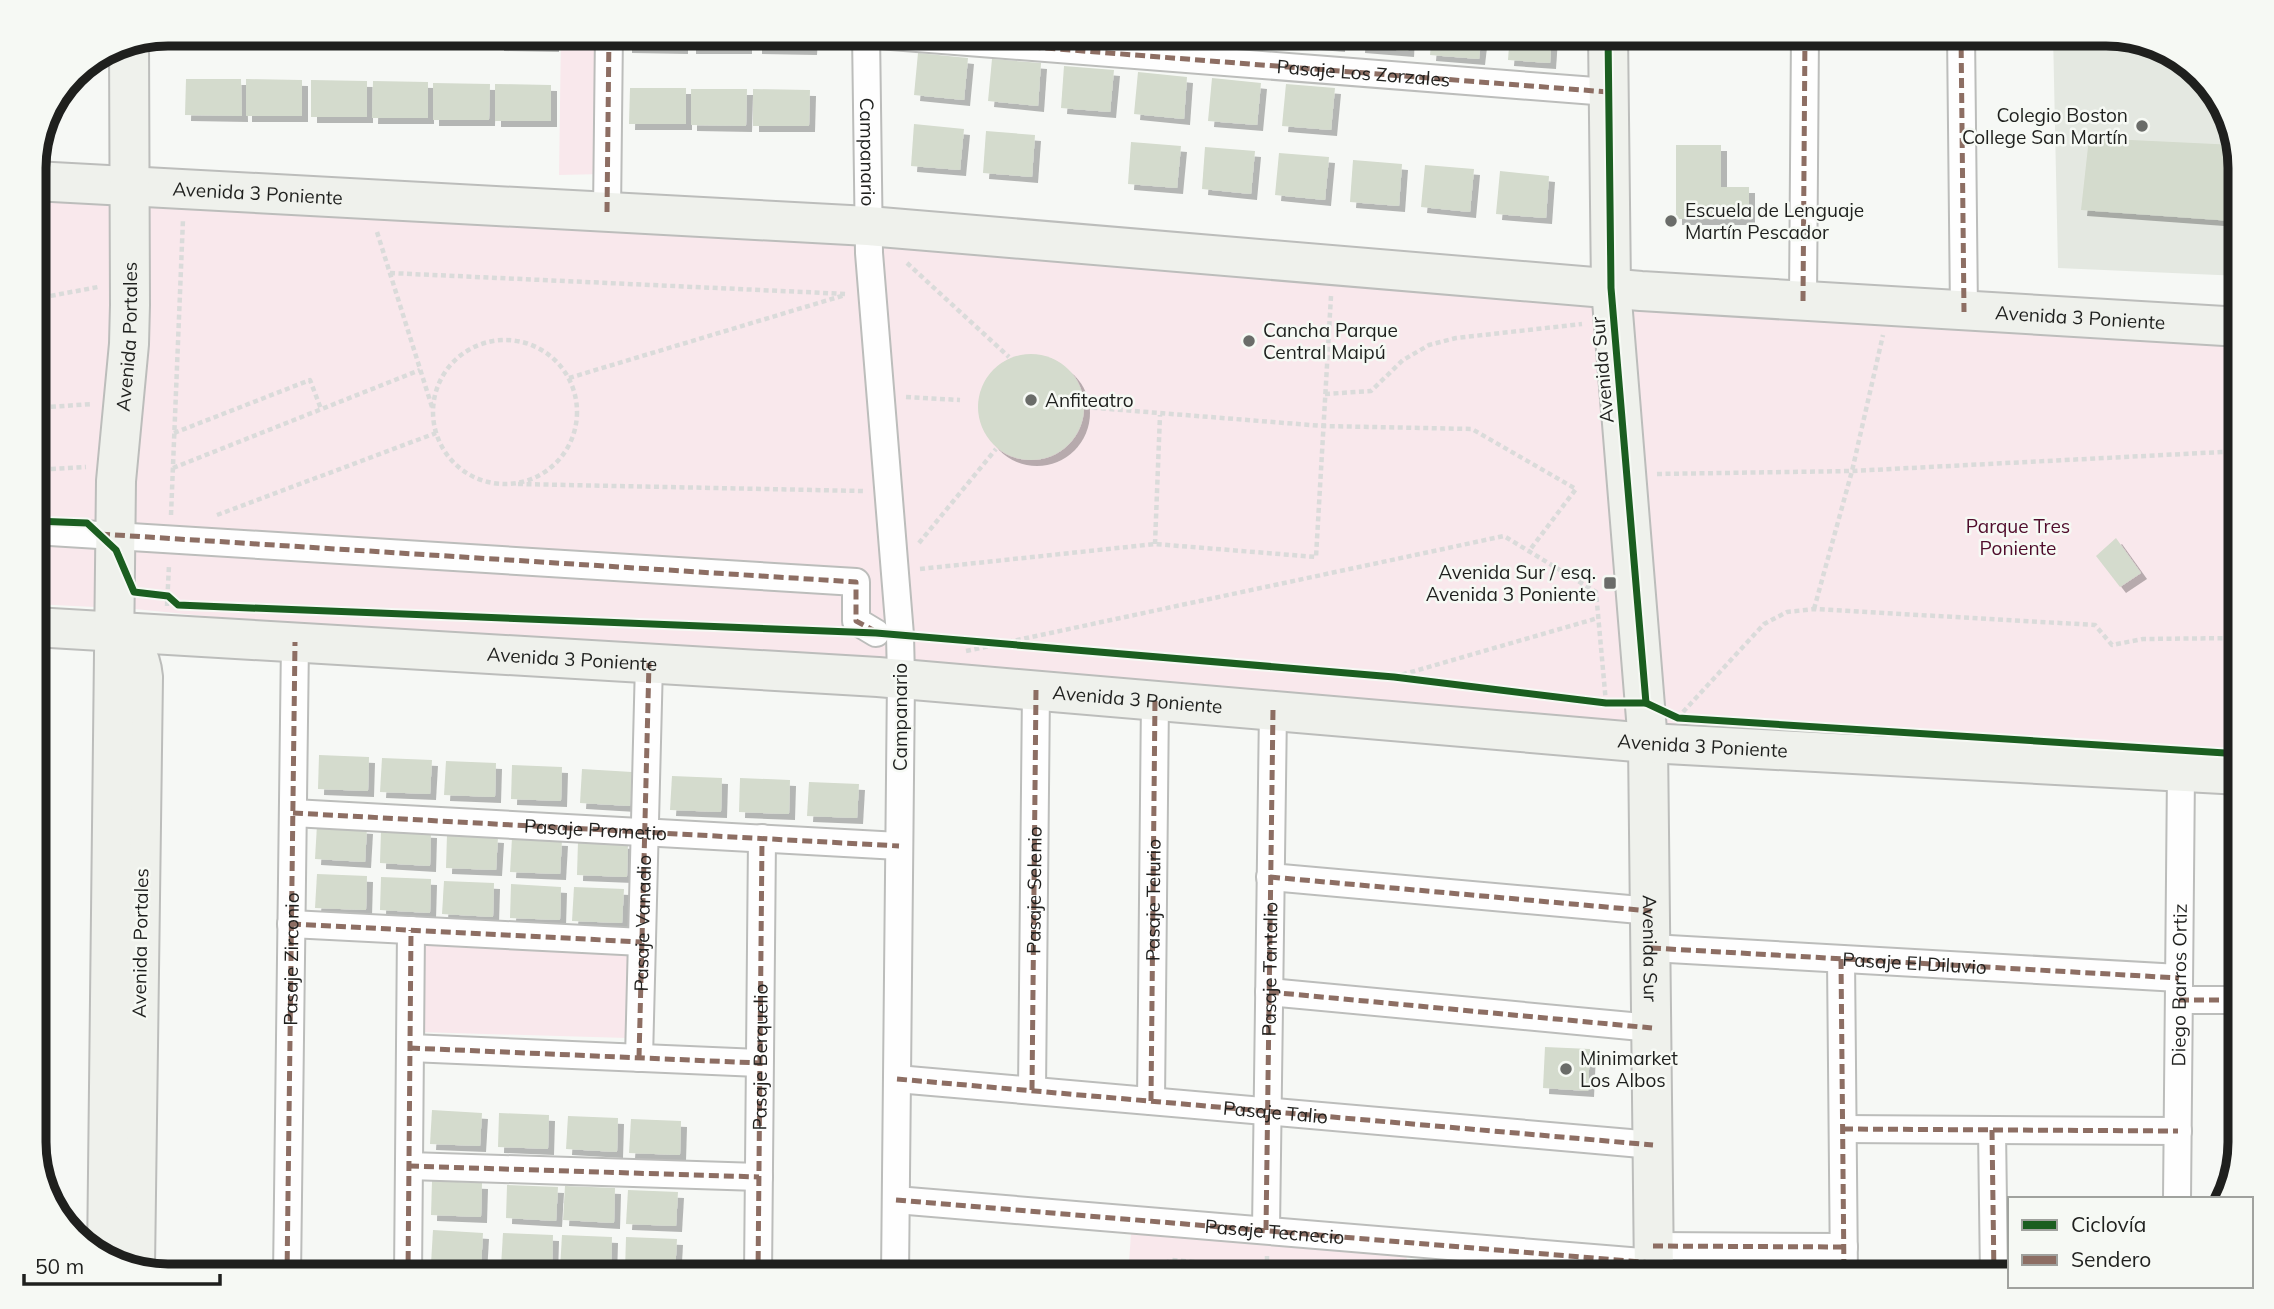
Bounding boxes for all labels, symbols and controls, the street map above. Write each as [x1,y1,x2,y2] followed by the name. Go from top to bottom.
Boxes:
[1276,54,1451,92] street label: Pasaje Los Zorzales
[855,98,880,206] street label: Campanario
[1962,103,2128,149] place label: Colegio Boston College San Martín
[2134,118,2150,134] marker: Colegio Boston College San Martín
[172,176,343,210] street label: Avenida 3 Poniente
[1685,198,1864,244] place label: Escuela de Lenguaje Martín Pescador
[1663,213,1679,229] marker: Escuela de Lenguaje Martín Pescador
[111,262,142,412] street label: Avenida Portales
[1994,300,2166,334] street label: Avenida 3 Poniente
[1585,316,1619,424] street label: Avenida Sur
[1263,318,1398,364] place label: Cancha Parque Central Maipú
[1241,333,1257,349] marker: Cancha Parque Central Maipú
[1045,388,1134,412] place label: Anfiteatro
[1023,392,1039,408] marker: Anfiteatro
[1966,514,2070,560] park label: Parque Tres Poniente
[1426,560,1596,606] place label: Avenida Sur / esq. Avenida 3 Poniente
[1602,575,1618,591] marker: Avenida Sur / esq. Avenida 3 Poniente
[486,642,658,676] street label: Avenida 3 Poniente
[888,663,912,771] street label: Campanario
[1052,680,1224,718] street label: Avenida 3 Poniente
[1617,728,1788,763] street label: Avenida 3 Poniente
[524,814,668,845] street label: Pasaje Prometio
[1021,826,1047,954] street label: Pasaje Selenio
[1140,839,1166,961] street label: Pasaje Telurio
[629,854,656,992] street label: Pasaje Vanadio
[127,868,153,1018] street label: Avenida Portales
[278,892,304,1026] street label: Pasaje Zirconio
[1638,895,1663,1002] street label: Avenida Sur
[1257,902,1282,1036] street label: Pasaje Tantalio
[2166,903,2192,1067] street label: Diego Barros Ortiz
[1842,947,1987,979] street label: Pasaje El Diluvio
[747,984,773,1130] street label: Pasaje Berquelio
[1580,1046,1678,1092] place label: Minimarket Los Albos
[1558,1061,1574,1077] marker: Minimarket Los Albos
[1222,1096,1329,1129] street label: Pasaje Talio
[2008,1197,2253,1288] legend
[2071,1211,2146,1237] text: Ciclovía
[1204,1214,1345,1249] street label: Pasaje Tecnecio
[24,1242,220,1286] scale bar
[2071,1246,2151,1272] text: Sendero
[35,1253,84,1279] text: 50 m

